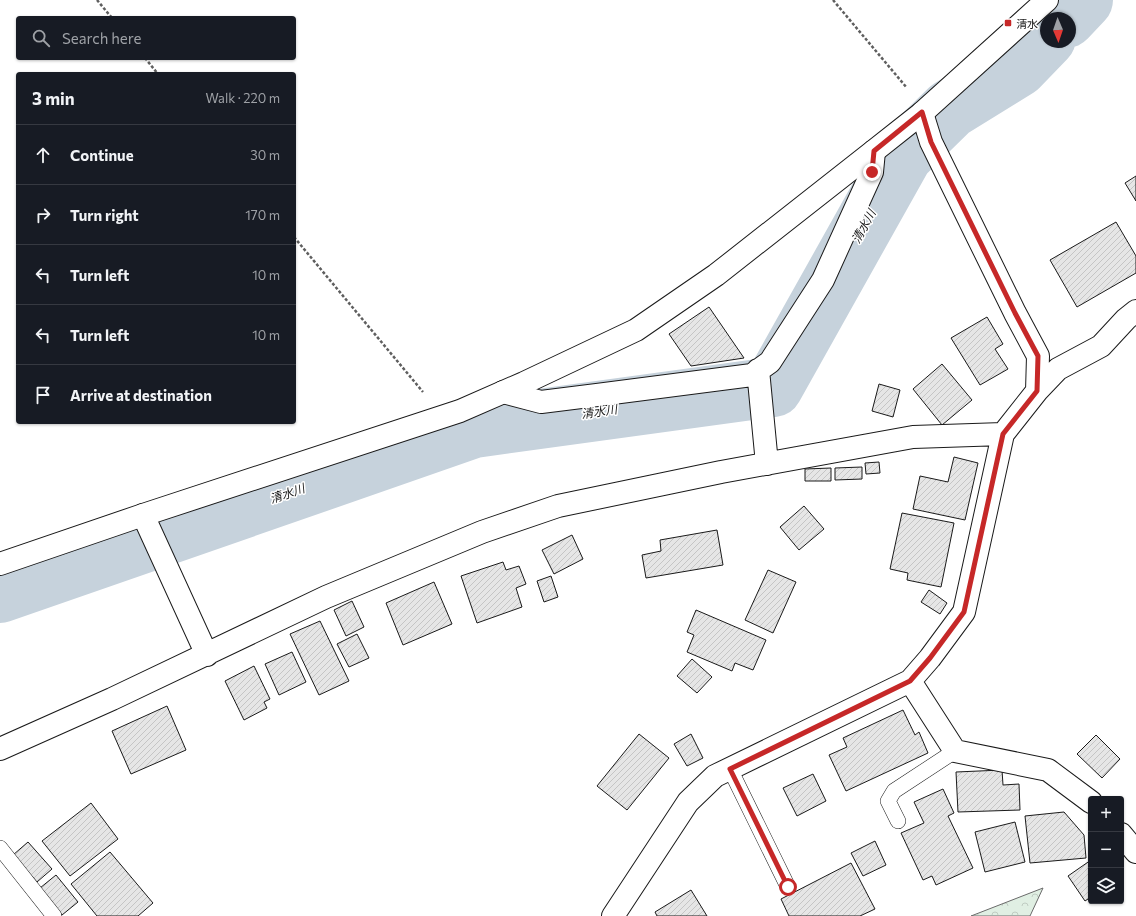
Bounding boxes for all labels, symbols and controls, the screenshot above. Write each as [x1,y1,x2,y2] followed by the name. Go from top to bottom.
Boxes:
[1040,12,1076,48] north arrow
[16,16,296,60] search box
[1016,17,1038,30] place label: 清水
[1003,18,1013,28] marker: 清水
[30,27,52,49] icon: search
[62,29,141,47] text: Search here
[32,88,75,109] text: 3 min
[206,90,280,106] text: Walk · 220 m
[32,144,54,166] icon: ahead
[70,146,134,164] text: Continue
[250,147,280,163] text: 30 m
[863,163,881,181] route end
[32,204,54,226] icon: right
[848,205,879,245] water label: 清水川
[70,206,139,224] text: Turn right
[245,207,280,223] text: 170 m
[32,264,54,286] icon: left
[70,266,129,284] text: Turn left
[252,267,280,283] text: 10 m
[32,324,54,346] icon: left
[70,326,129,344] text: Turn left
[252,327,280,343] text: 10 m
[32,384,54,406] icon: arrive
[70,386,212,404] text: Arrive at destination
[580,401,620,420] water label: 清水川
[268,480,308,505] water label: 清水川
[1088,796,1124,904] map controls
[1088,796,1124,832] button: +
[1088,832,1124,868] button: −
[1088,868,1124,904] button: layers
[779,878,797,896] route start

